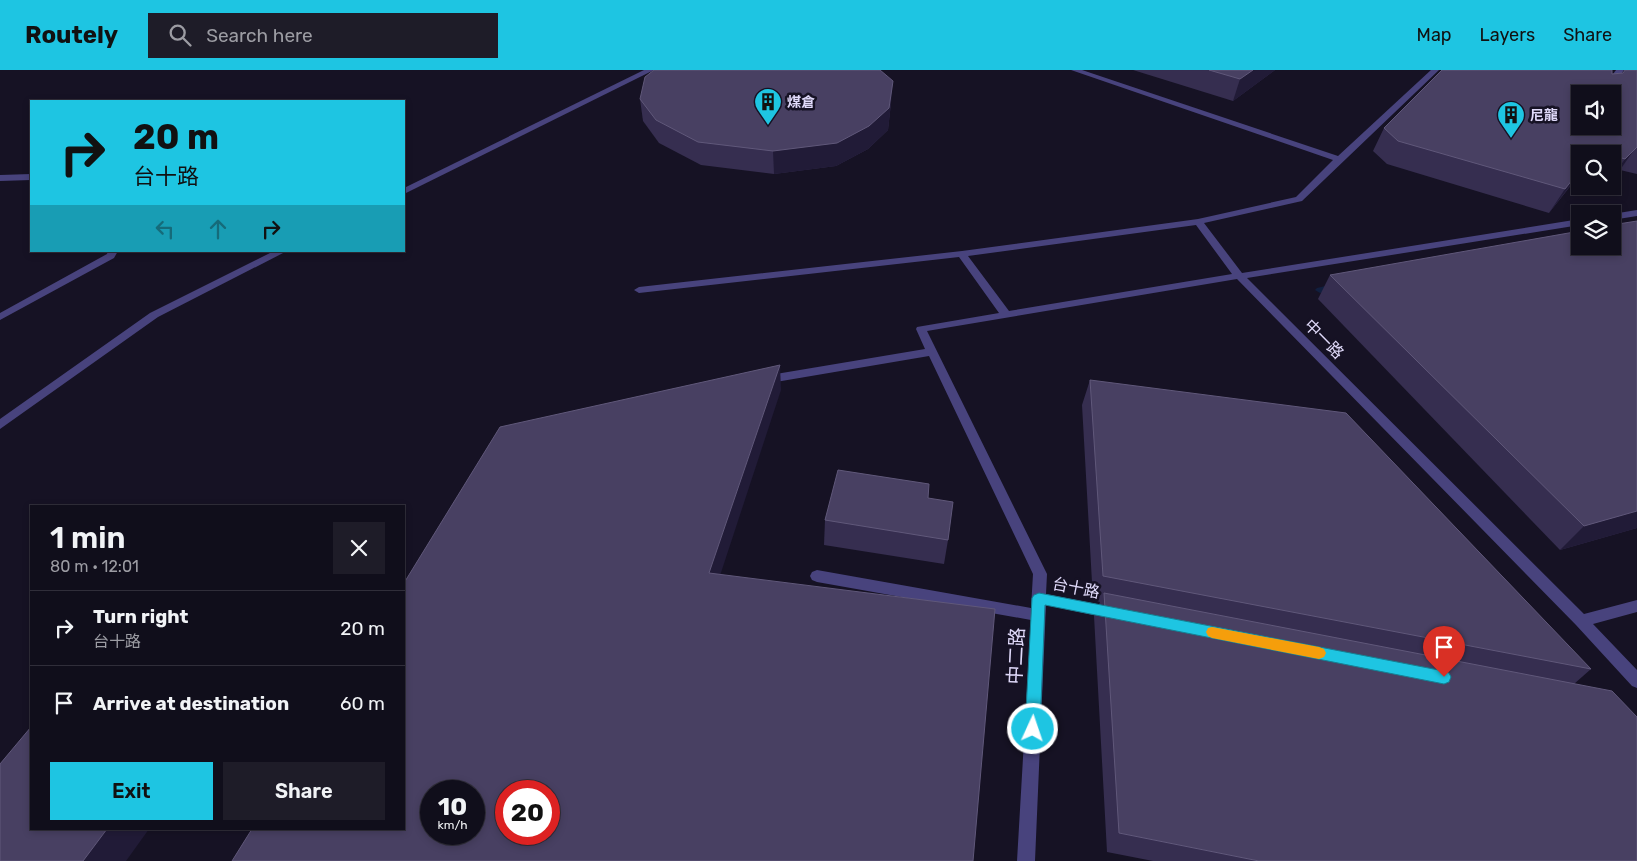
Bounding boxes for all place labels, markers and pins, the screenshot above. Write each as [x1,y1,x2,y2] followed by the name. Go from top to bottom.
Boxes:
[753,87,783,126] building icon: 煤倉
[787,94,815,111] place label: 煤倉
[1496,100,1526,139] building icon: 尼龍
[1530,107,1558,124] place label: 尼龍
[1423,626,1465,677] pin

